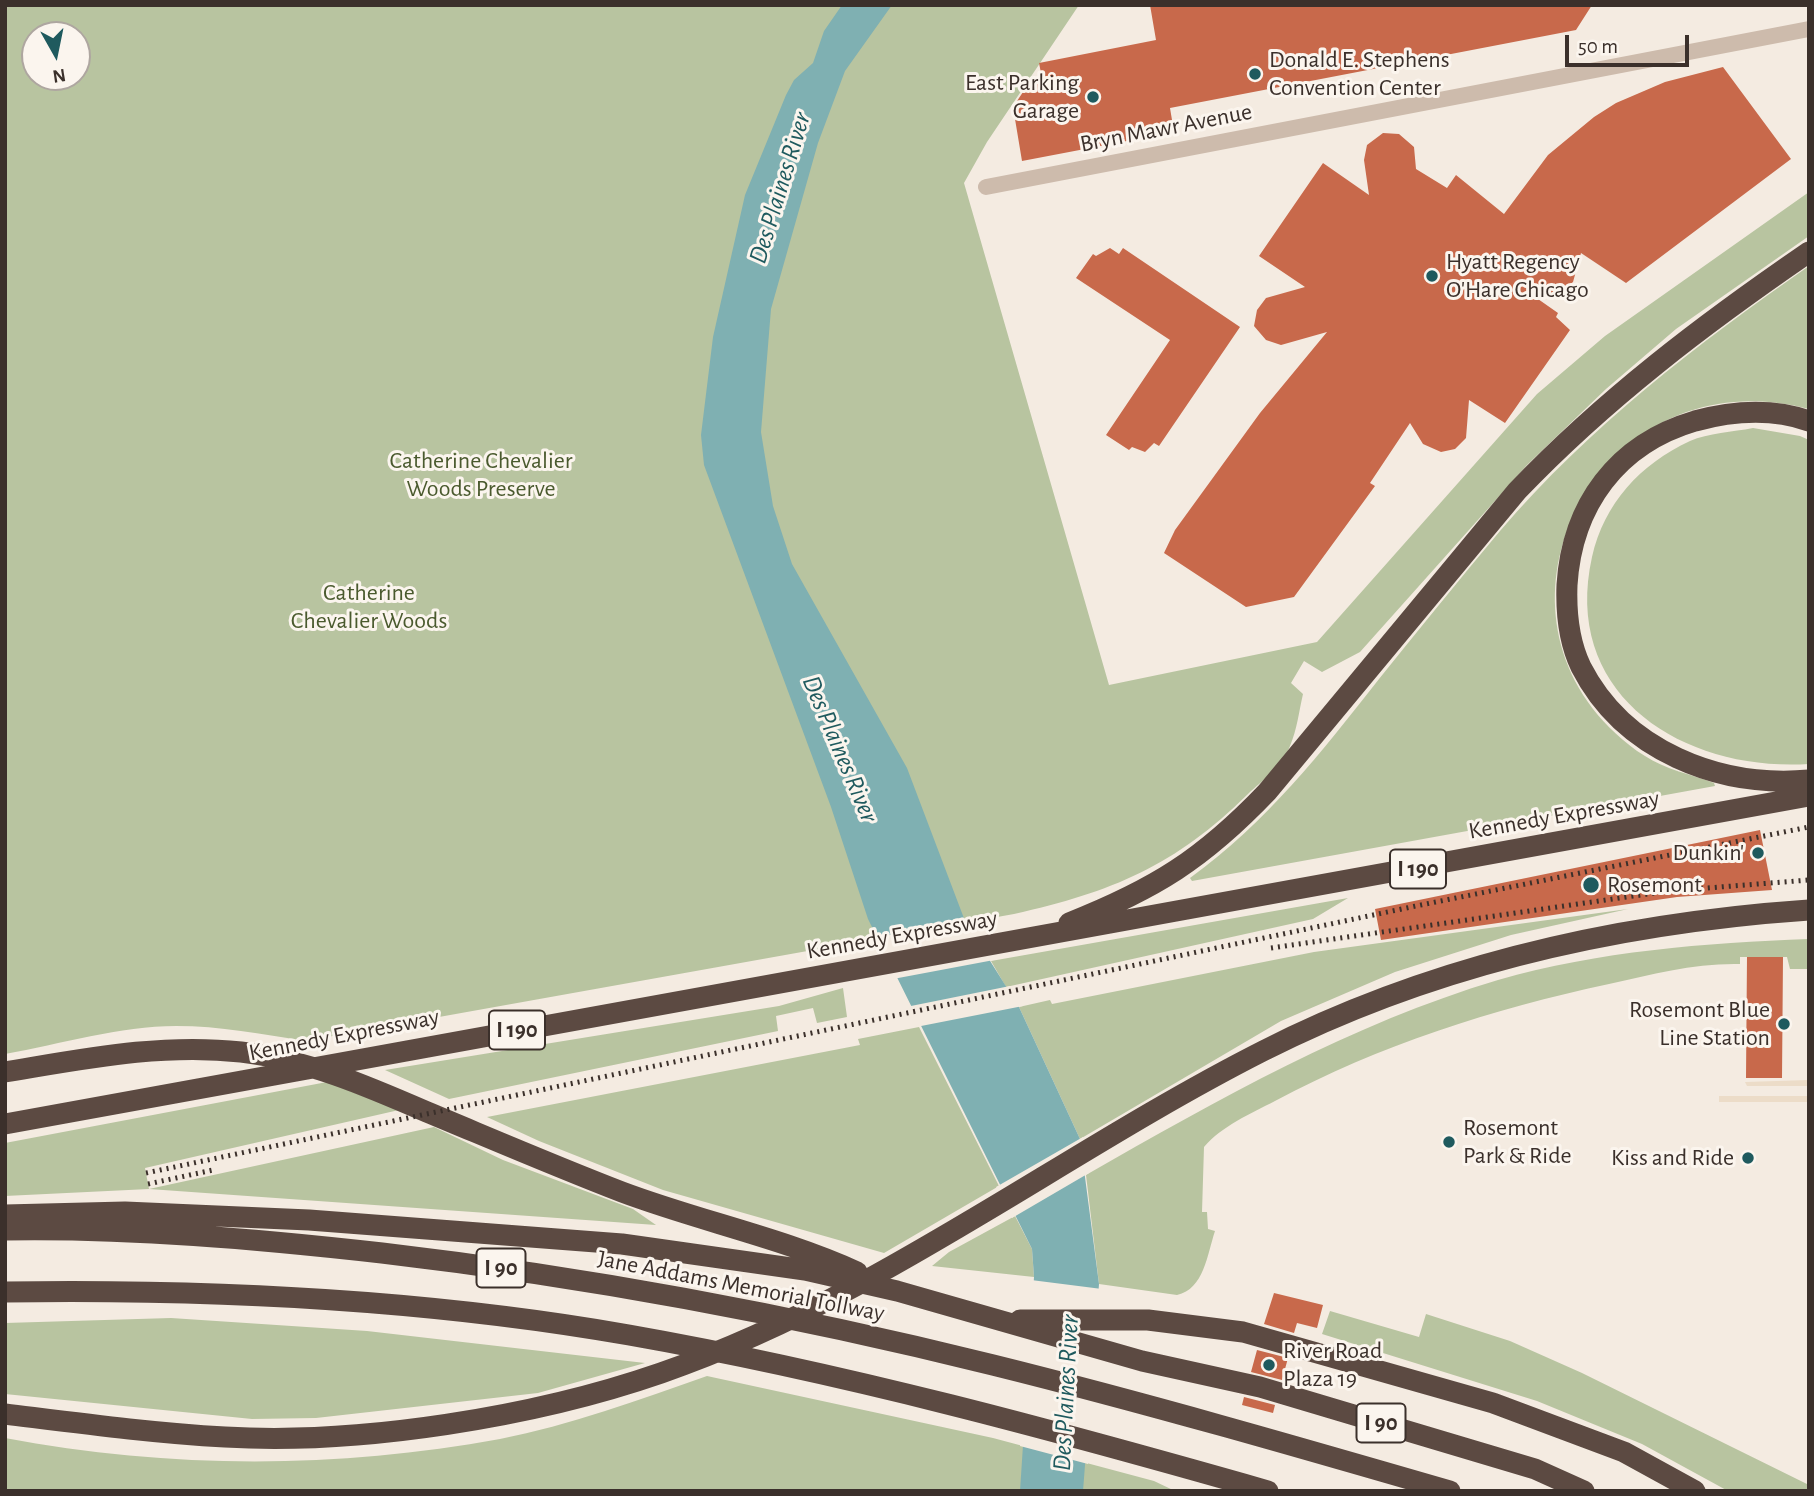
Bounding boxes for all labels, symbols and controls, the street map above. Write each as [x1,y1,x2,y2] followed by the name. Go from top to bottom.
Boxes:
[21,21,91,91] north arrow
[1569,21,1693,65] scale bar
[1578,36,1618,57] text: 50 m
[1269,46,1450,102] place label: Donald E. Stephens Convention Center
[51,65,67,86] text: N
[1247,66,1263,82] marker: Donald E. Stephens Convention Center
[965,69,1079,125] place label: East Parking Garage
[1085,89,1101,105] marker: East Parking Garage
[1078,97,1254,159] street label: Bryn Mawr Avenue
[742,109,818,267] water label: Des Plaines River
[1446,248,1589,304] place label: Hyatt Regency O'Hare Chicago
[1424,268,1440,284] marker: Hyatt Regency O'Hare Chicago
[389,447,573,503] park label: Catherine Chevalier Woods Preserve
[291,579,447,635] park label: Catherine Chevalier Woods
[795,671,885,827] water label: Des Plaines River
[1466,784,1662,846] street label: Kennedy Expressway
[1673,839,1744,867] place label: Dunkin'
[1750,845,1766,861] marker: Dunkin'
[1390,849,1446,888] road number: I 190
[1607,871,1702,899] place label: Rosemont
[1581,875,1601,895] marker: Rosemont
[804,904,1000,966] street label: Kennedy Expressway
[1629,996,1770,1052] place label: Rosemont Blue Line Station
[246,1002,442,1068] street label: Kennedy Expressway
[489,1010,545,1050] road number: I 190
[1776,1016,1792,1032] marker: Rosemont Blue Line Station
[1463,1114,1572,1170] place label: Rosemont Park & Ride
[1441,1134,1457,1150] marker: Rosemont Park & Ride
[1611,1144,1734,1172] place label: Kiss and Ride
[1740,1150,1756,1166] marker: Kiss and Ride
[595,1244,887,1328] street label: Jane Addams Memorial Tollway
[476,1248,526,1288] road number: I 90
[1046,1314,1086,1472] water label: Des Plaines River
[1283,1337,1382,1393] place label: River Road Plaza 19
[1261,1357,1277,1373] marker: River Road Plaza 19
[1356,1404,1406,1442] road number: I 90

